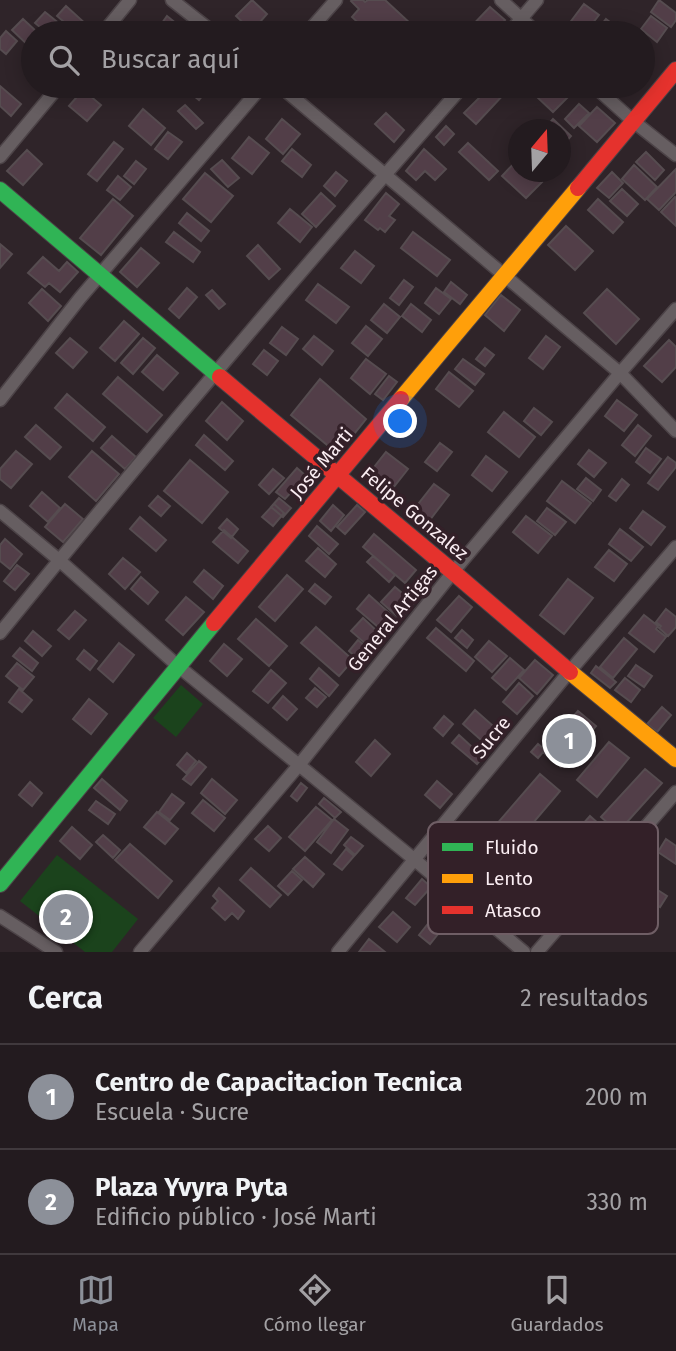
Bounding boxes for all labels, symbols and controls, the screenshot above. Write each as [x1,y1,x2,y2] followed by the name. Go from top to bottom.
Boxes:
[21,21,655,98] search box
[45,41,83,79] icon: search
[101,44,239,75] text: Buscar aquí
[508,119,571,182] north arrow
[383,404,417,438] your location
[285,423,358,504] street label: José Marti
[356,462,473,565] street label: Felipe Gonzalez
[342,560,442,676] street label: General Artigas
[467,712,515,763] street label: Sucre
[546,715,592,767] pin: 1
[428,822,658,934] legend
[485,836,539,859] text: Fluido
[485,867,533,890] text: Lento
[43,891,89,943] pin: 2
[485,899,541,922] text: Atasco
[28,980,103,1016] text: Cerca
[520,984,648,1012] text: 2 resultados
[95,1067,462,1098] text: Centro de Capacitacion Tecnica
[46,1083,56,1111] text: 1
[585,1083,648,1111] text: 200 m
[95,1098,249,1126] text: Escuela · Sucre
[95,1172,288,1203] text: Plaza Yvyra Pyta
[45,1188,57,1216] text: 2
[586,1188,648,1216] text: 330 m
[95,1203,377,1231] text: Edificio público · José Marti
[72,1271,119,1336] tab: Mapa
[264,1271,366,1336] tab: Cómo llegar
[510,1271,604,1336] tab: Guardados

